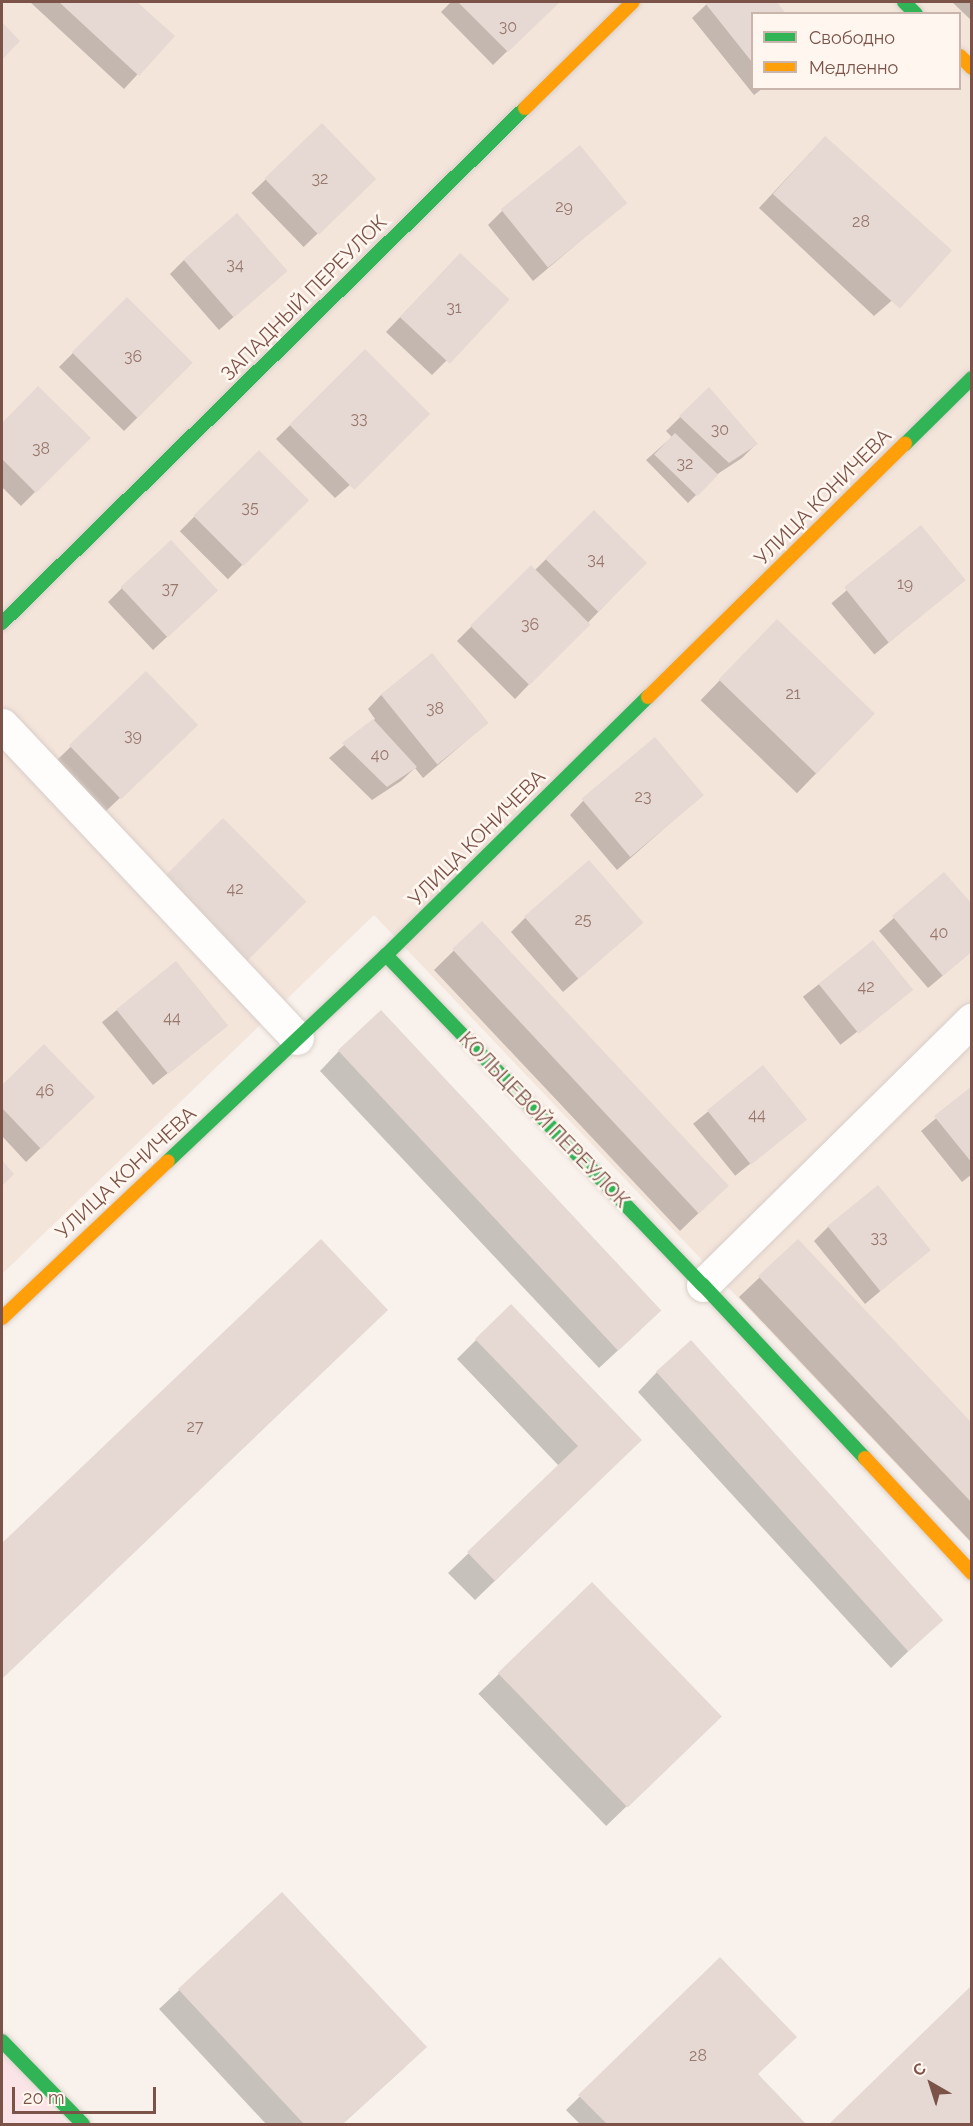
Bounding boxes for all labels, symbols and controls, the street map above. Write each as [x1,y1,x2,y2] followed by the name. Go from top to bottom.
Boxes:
[751,12,961,90] legend
[499,17,517,37] house number: 30
[809,27,895,48] text: Свободно
[809,57,898,78] text: Медленно
[312,169,328,189] house number: 32
[555,197,573,217] house number: 29
[216,210,392,386] street label: ЗАПАДНЫЙ ПЕРЕУЛОК
[852,212,870,232] house number: 28
[226,255,244,275] house number: 34
[446,298,462,318] house number: 31
[124,347,142,367] house number: 36
[350,409,368,429] house number: 33
[711,420,729,440] house number: 30
[750,424,896,570] street label: УЛИЦА КОНИЧЕВА
[32,439,50,459] house number: 38
[677,454,693,474] house number: 32
[241,498,259,518] house number: 35
[587,550,605,570] house number: 34
[897,574,913,594] house number: 19
[161,579,179,599] house number: 37
[521,615,539,635] house number: 36
[785,684,801,704] house number: 21
[426,699,444,719] house number: 38
[124,726,142,746] house number: 39
[371,745,389,765] house number: 40
[404,765,550,911] street label: УЛИЦА КОНИЧЕВА
[635,787,651,807] house number: 23
[226,879,244,899] house number: 42
[574,910,592,930] house number: 25
[930,923,948,943] house number: 40
[857,977,875,997] house number: 42
[163,1008,181,1028] house number: 44
[454,1027,634,1213] street label: КОЛЬЦЕВОЙ ПЕРЕУЛОК
[36,1081,54,1101] house number: 46
[51,1102,201,1244] street label: УЛИЦА КОНИЧЕВА
[748,1105,766,1125] house number: 44
[870,1228,888,1248] house number: 33
[187,1417,203,1437] house number: 27
[689,2046,707,2066] house number: 28
[901,2054,961,2114] north arrow
[909,2059,930,2080] text: С
[15,2075,159,2113] scale bar
[23,2087,65,2108] text: 20 m

